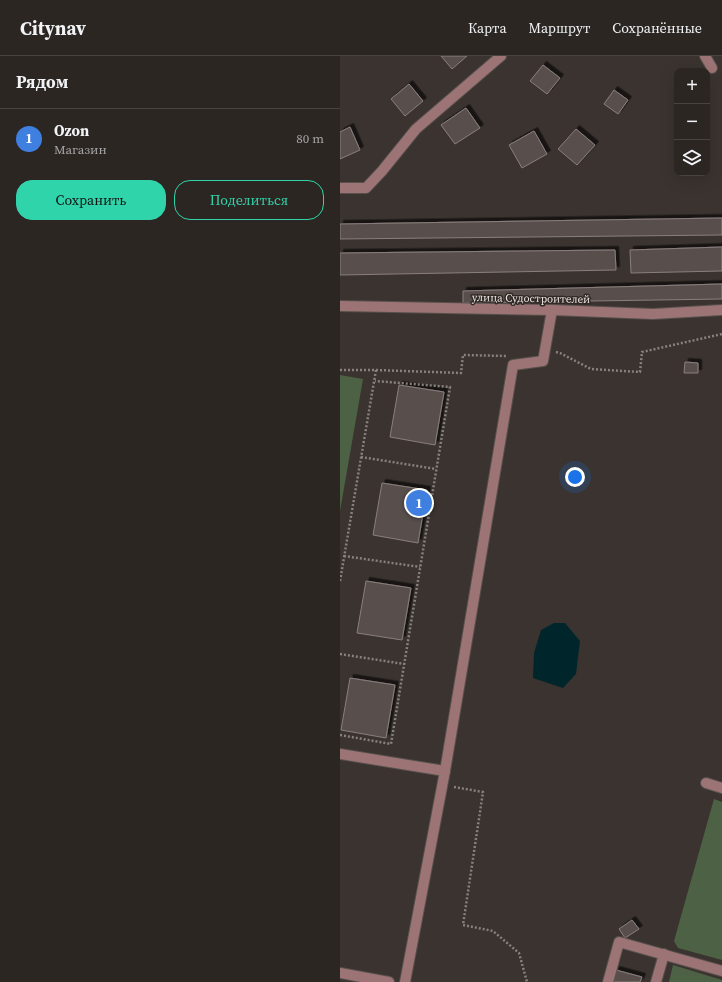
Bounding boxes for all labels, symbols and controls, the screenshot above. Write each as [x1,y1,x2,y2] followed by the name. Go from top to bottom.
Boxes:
[20,15,86,41] text: Citynav
[468,18,507,38] text: Карта
[529,18,590,38] text: Маршрут
[612,18,702,38] text: Сохранённые
[674,68,710,176] map controls
[674,68,710,104] button: +
[16,70,68,94] text: Рядом
[674,104,710,140] button: −
[54,120,89,141] text: Ozon
[25,130,33,147] text: 1
[296,130,324,147] text: 80 m
[674,140,710,176] button: layers
[54,141,107,158] text: Магазин
[16,180,166,220] button: Сохранить
[174,180,324,220] button: Поделиться
[472,290,590,307] street label: улица Судостроителей
[565,467,585,487] your location
[406,488,432,518] pin: 1

